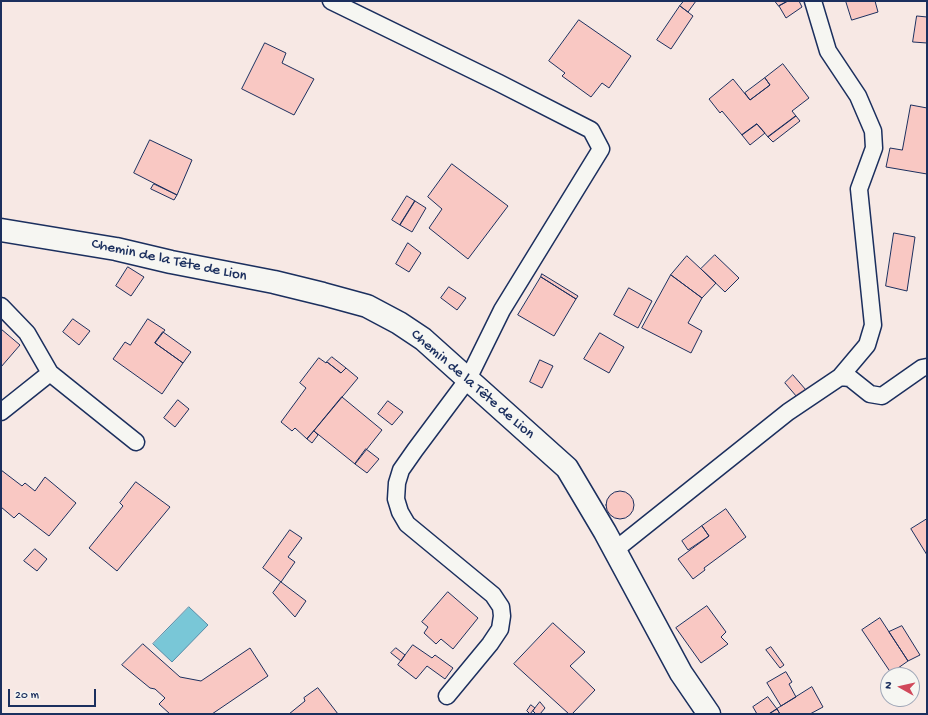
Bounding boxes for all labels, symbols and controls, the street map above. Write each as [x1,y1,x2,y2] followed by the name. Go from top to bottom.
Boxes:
[90,236,248,286] street label: Chemin de la Tête de Lion
[406,326,538,444] street label: Chemin de la Tête de Lion
[880,667,920,707] north arrow
[10,681,98,707] scale bar
[883,681,896,690] text: N
[15,689,39,703] text: 20 m

